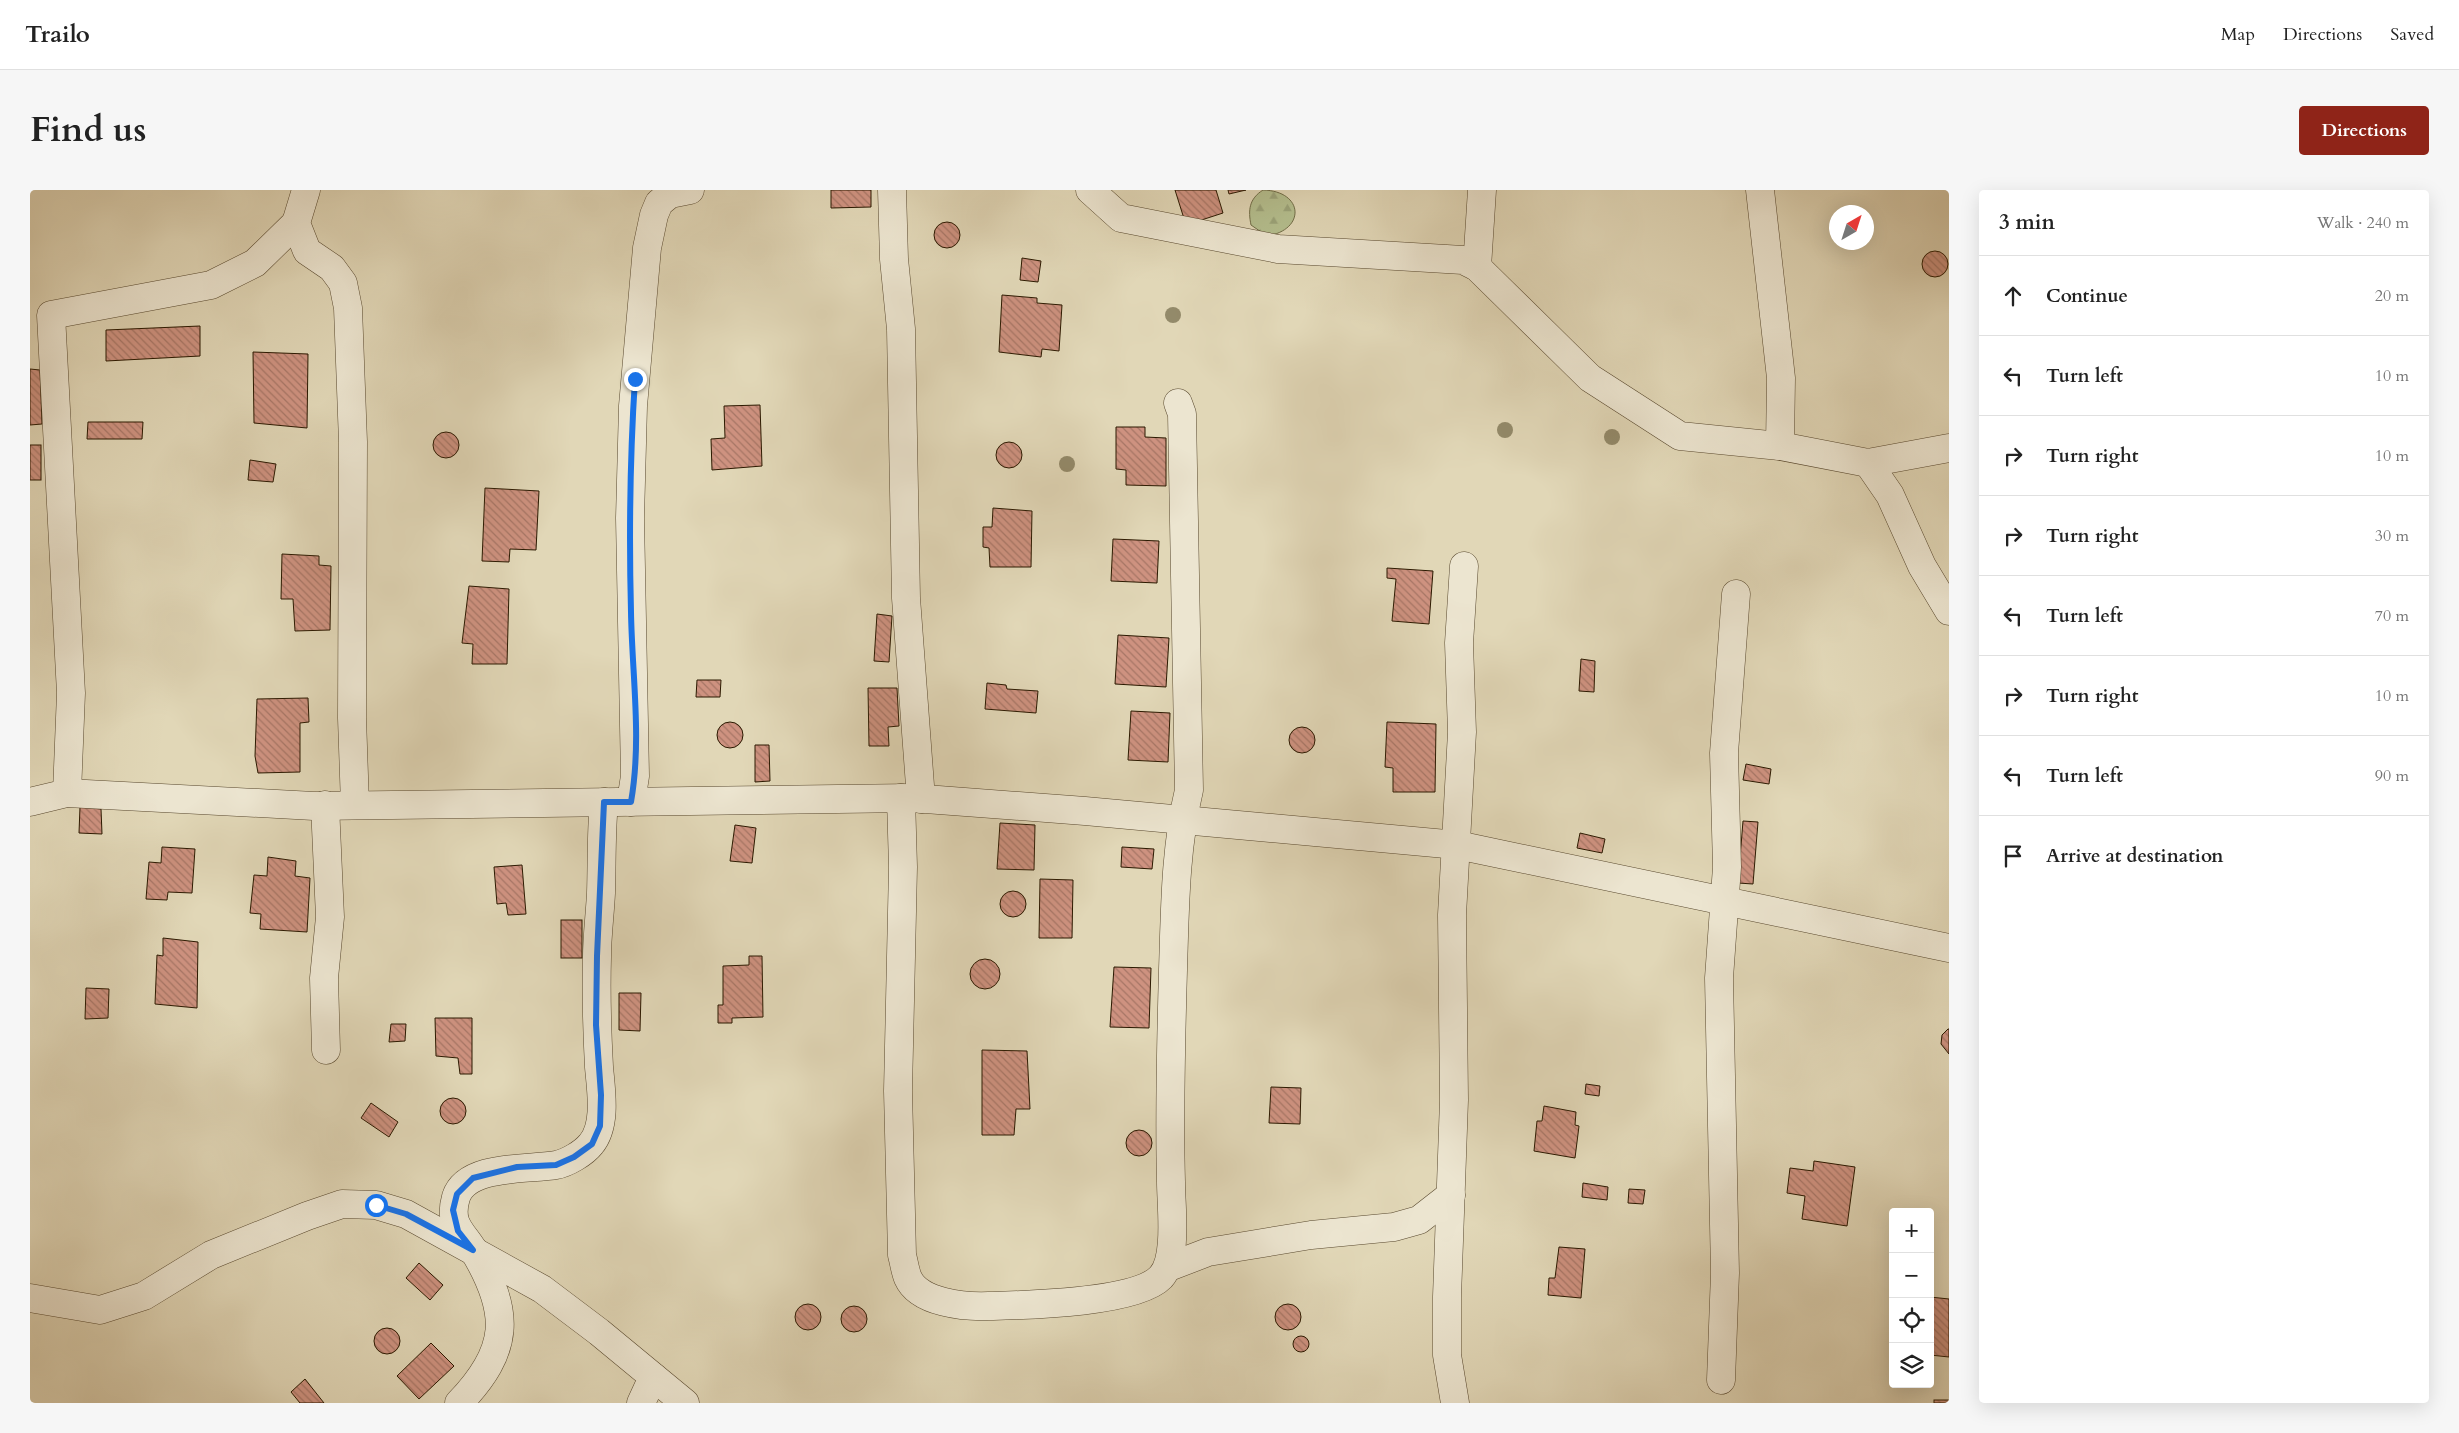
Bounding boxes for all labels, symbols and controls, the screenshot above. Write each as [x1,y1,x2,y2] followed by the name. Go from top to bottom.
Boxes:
[25,18,90,51] text: Trailo
[2221,22,2255,47] text: Map
[2283,22,2362,47] text: Directions
[2390,22,2434,47] text: Saved
[30,106,146,154] text: Find us
[2299,106,2429,155] button: Directions
[1829,205,1874,250] north arrow
[1999,208,2055,237] text: 3 min
[2317,212,2409,234] text: Walk · 240 m
[1999,282,2027,310] icon: ahead
[2046,283,2128,309] text: Continue
[2375,285,2409,307] text: 20 m
[1999,362,2027,390] icon: left
[2046,363,2123,389] text: Turn left
[2375,365,2409,387] text: 10 m
[624,368,647,391] route end
[1999,442,2027,470] icon: right
[2046,443,2138,469] text: Turn right
[2375,445,2409,467] text: 10 m
[1999,522,2027,550] icon: right
[2046,523,2138,549] text: Turn right
[2375,525,2409,547] text: 30 m
[1999,602,2027,630] icon: left
[2046,603,2123,629] text: Turn left
[2375,605,2409,627] text: 70 m
[1999,682,2027,710] icon: right
[2046,683,2138,709] text: Turn right
[2375,685,2409,707] text: 10 m
[1999,762,2027,790] icon: left
[2046,763,2123,789] text: Turn left
[2375,765,2409,787] text: 90 m
[1999,842,2027,870] icon: arrive
[2046,843,2223,869] text: Arrive at destination
[365,1194,388,1217] route start
[1889,1208,1934,1388] map controls
[1889,1208,1934,1253] button: +
[1889,1253,1934,1298] button: −
[1889,1298,1934,1343] button: locate
[1889,1343,1934,1388] button: layers

